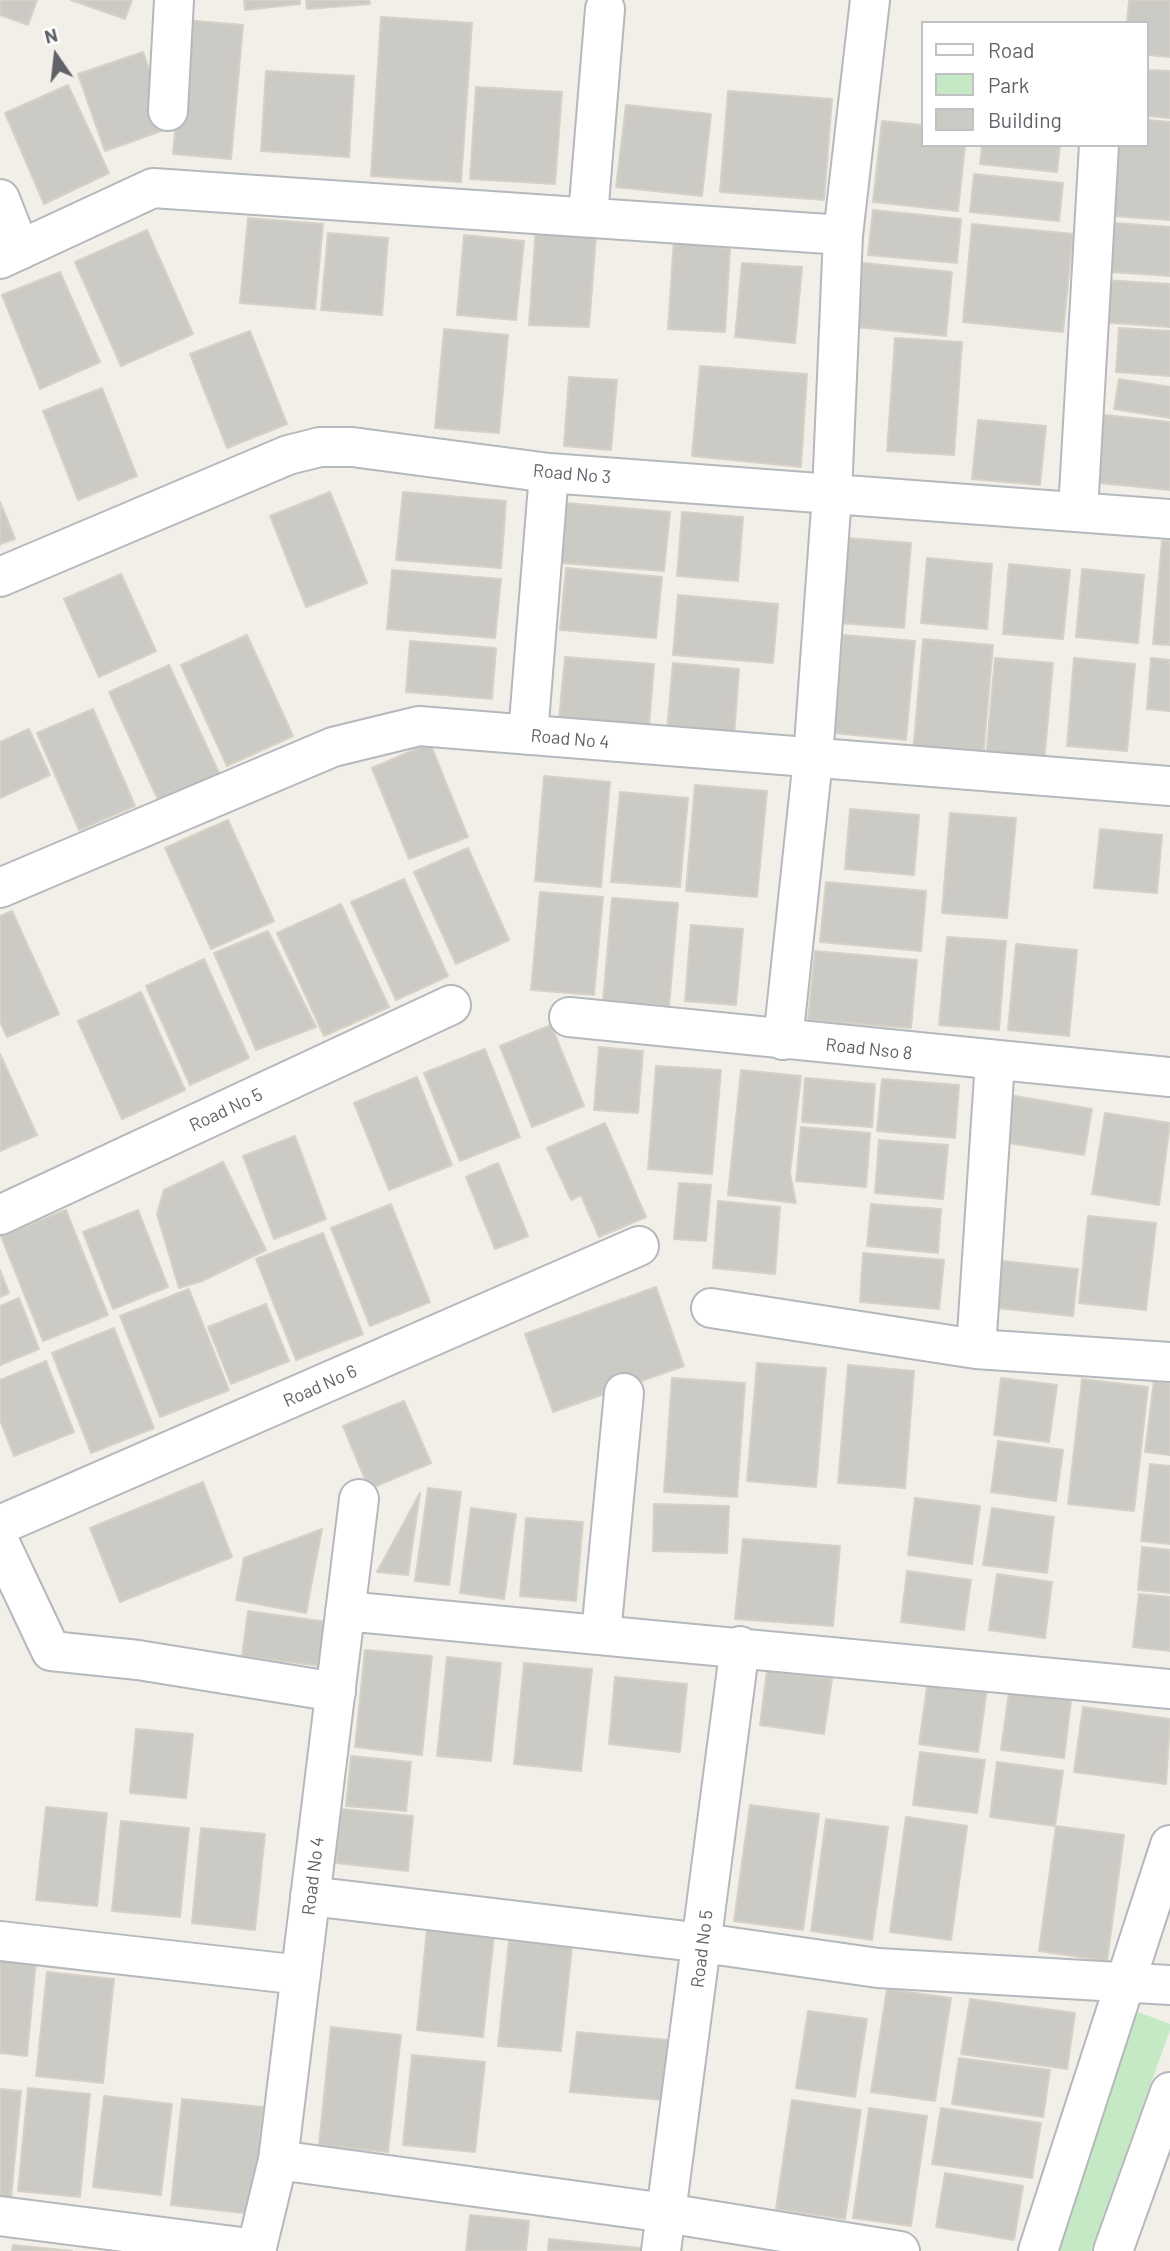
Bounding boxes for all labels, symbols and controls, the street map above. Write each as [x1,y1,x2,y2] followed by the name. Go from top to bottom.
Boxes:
[21,21,91,91] north arrow
[922,21,1149,147] legend
[42,22,60,48] text: N
[988,37,1034,62] text: Road
[988,72,1029,97] text: Park
[988,107,1062,132] text: Building
[532,460,612,488] street label: Road No 3
[530,725,610,753] street label: Road No 4
[825,1034,913,1064] street label: Road Nso 8
[186,1084,266,1136] street label: Road No 5
[280,1360,360,1412] street label: Road No 6
[297,1836,329,1916] street label: Road No 4
[687,1909,717,1989] street label: Road No 5

